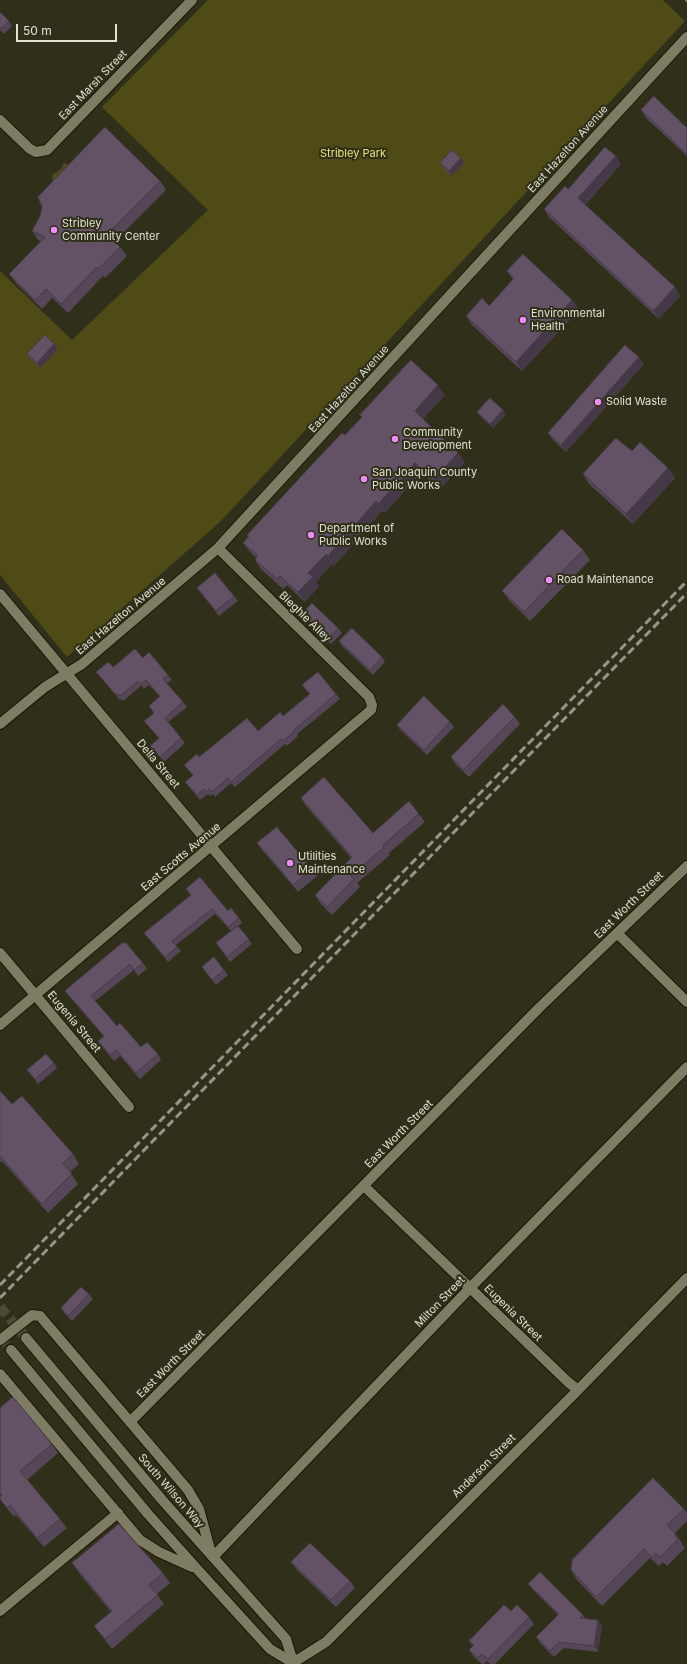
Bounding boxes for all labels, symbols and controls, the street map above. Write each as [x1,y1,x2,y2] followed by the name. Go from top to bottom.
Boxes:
[18,16,119,42] scale bar
[23,23,52,38] text: 50 m
[56,47,130,123] street label: East Marsh Street
[525,103,611,195] street label: East Hazelton Avenue
[320,147,386,161] park label: Stribley Park
[62,217,160,243] place label: Stribley Community Center
[49,225,59,235] marker: Stribley Community Center
[531,307,605,333] place label: Environmental Health
[518,315,528,325] marker: Environmental Health
[306,343,392,435] street label: East Hazelton Avenue
[606,395,667,409] place label: Solid Waste
[593,397,603,407] marker: Solid Waste
[403,426,472,452] place label: Community Development
[390,434,400,444] marker: Community Development
[372,466,477,492] place label: San Joaquin County Public Works
[359,474,369,484] marker: San Joaquin County Public Works
[319,522,394,548] place label: Department of Public Works
[306,530,316,540] marker: Department of Public Works
[557,573,654,587] place label: Road Maintenance
[73,575,169,657] street label: East Hazelton Avenue
[544,575,554,585] marker: Road Maintenance
[276,589,334,645] street label: Bieghle Alley
[134,737,182,791] street label: Della Street
[139,820,223,894] street label: East Scotts Avenue
[298,850,365,876] place label: Utilities Maintenance
[285,858,295,868] marker: Utilities Maintenance
[592,869,666,941] street label: East Worth Street
[45,989,103,1055] street label: Eugenia Street
[362,1097,436,1171] street label: East Worth Street
[412,1274,468,1330] street label: Milton Street
[481,1282,545,1344] street label: Eugenia Street
[134,1327,208,1401] street label: East Worth Street
[449,1431,519,1501] street label: Anderson Street
[135,1451,207,1531] street label: South Wilson Way

